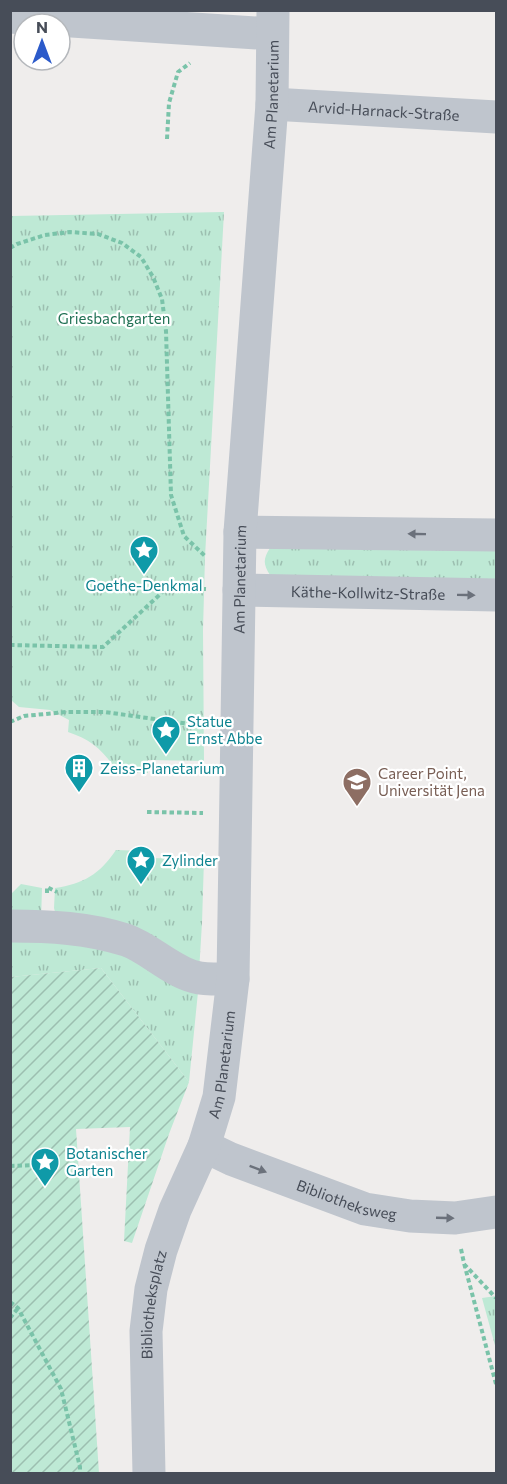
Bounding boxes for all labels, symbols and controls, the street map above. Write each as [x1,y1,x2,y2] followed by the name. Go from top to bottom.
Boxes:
[12,12,72,72] north arrow
[36,17,48,36] text: N
[260,40,282,150] street label: Am Planetarium
[308,97,460,124] street label: Arvid-Harnack-Straße
[58,309,170,327] park label: Griesbachgarten
[229,524,250,634] street label: Am Planetarium
[408,530,427,539] one-way arrow
[128,534,160,576] place icon: Goethe-Denkmal
[85,576,203,594] place label: Goethe-Denkmal
[291,582,445,603] street label: Käthe-Kollwitz-Straße
[456,590,475,599] one-way arrow
[187,712,262,747] place label: Statue Ernst Abbe
[150,714,182,756] place icon: Statue Ernst Abbe
[63,752,95,794] building icon: Zeiss-Planetarium
[100,759,225,777] place label: Zeiss-Planetarium
[378,764,485,799] place label: Career Point, Universität Jena
[341,766,373,808] school or university icon: Career Point, Universität Jena
[125,844,157,886] place icon: Zylinder
[162,851,218,869] place label: Zylinder
[204,1009,238,1121] street label: Am Planetarium
[66,1144,148,1179] place label: Botanischer Garten
[29,1146,61,1188] place icon: Botanischer Garten
[249,1165,267,1174] one-way arrow
[294,1175,398,1223] street label: Bibliotheksweg
[436,1213,455,1222] one-way arrow
[137,1248,170,1360] street label: Bibliotheksplatz

